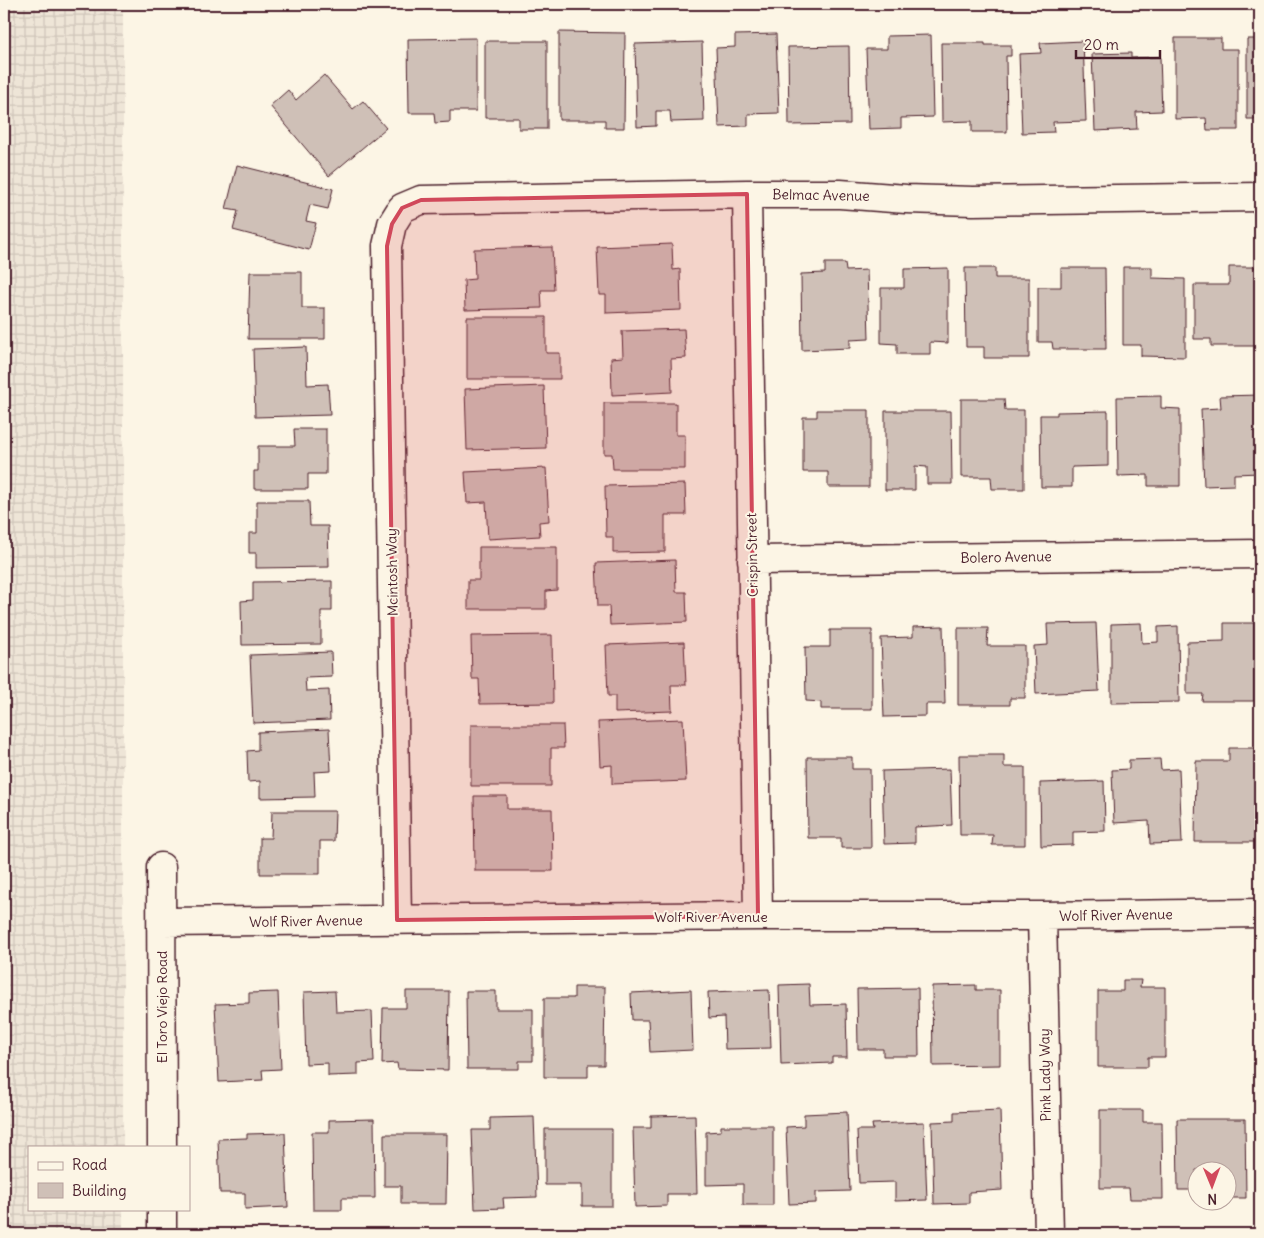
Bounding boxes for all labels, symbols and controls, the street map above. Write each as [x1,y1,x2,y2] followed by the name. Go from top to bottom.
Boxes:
[1076,28,1160,60] scale bar
[1084,35,1119,54] text: 20 m
[772,185,870,205] street label: Belmac Avenue
[742,512,762,597] street label: Crispin Street
[382,528,402,616] street label: Mcintosh Way
[960,547,1052,567] street label: Bolero Avenue
[1059,905,1173,925] street label: Wolf River Avenue
[654,908,768,926] street label: Wolf River Avenue
[249,911,363,931] street label: Wolf River Avenue
[153,951,171,1063] street label: El Toro Viejo Road
[1035,1028,1055,1122] street label: Pink Lady Way
[28,1146,190,1210] legend
[72,1155,107,1174] text: Road
[1186,1160,1236,1210] north arrow
[72,1181,127,1200] text: Building
[1207,1190,1217,1208] text: N

